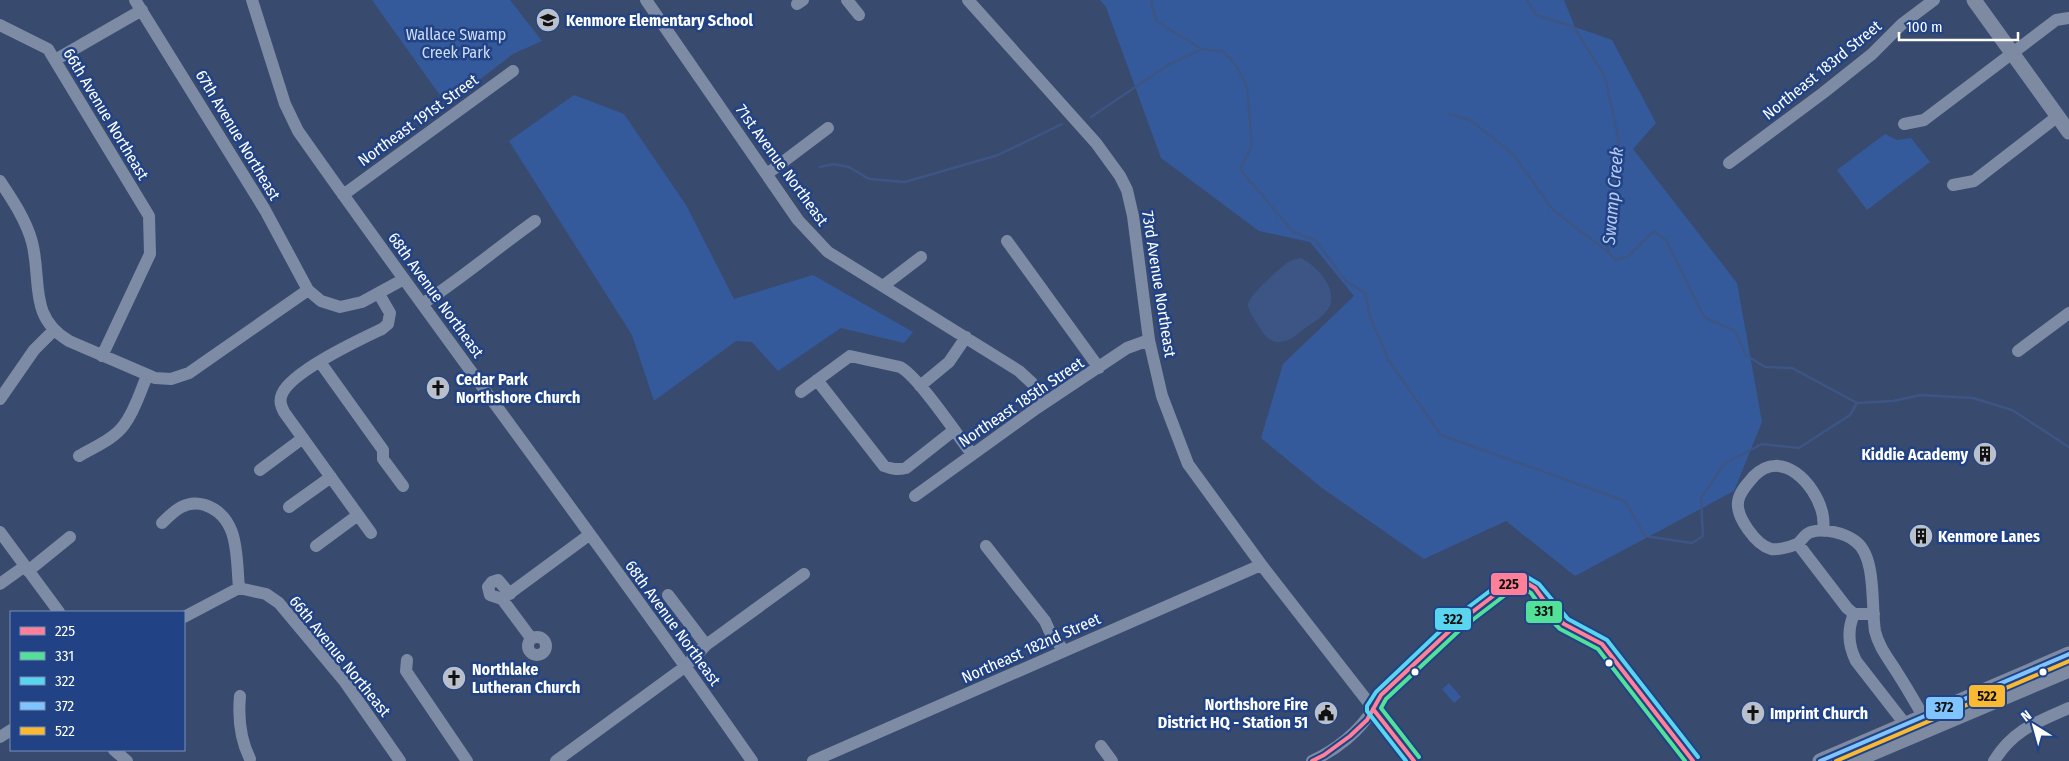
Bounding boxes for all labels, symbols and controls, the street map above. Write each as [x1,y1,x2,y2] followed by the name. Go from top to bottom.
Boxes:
[535,7,561,33] school or university icon: Kenmore Elementary School
[1899,10,2018,42] scale bar
[566,11,754,30] place label: Kenmore Elementary School
[1759,16,1886,124] street label: Northeast 183rd Street
[1906,18,1943,36] text: 100 m
[406,25,506,62] park label: Wallace Swamp Creek Park
[59,45,153,184] street label: 66th Avenue Northeast
[192,67,285,204] street label: 67th Avenue Northeast
[354,70,482,170] street label: Northeast 191st Street
[732,101,833,230] street label: 71st Avenue Northeast
[1598,146,1628,247] water label: Swamp Creek
[1138,210,1180,359] street label: 73rd Avenue Northeast
[384,229,488,362] street label: 68th Avenue Northeast
[955,353,1088,451] street label: Northeast 185th Street
[456,370,580,407] place label: Cedar Park Northshore Church
[425,375,451,401] church icon: Cedar Park Northshore Church
[1972,441,1998,467] building icon: Kiddie Academy
[1862,445,1968,464] place label: Kiddie Academy
[1908,523,1934,549] building icon: Kenmore Lanes
[1938,527,2040,546] place label: Kenmore Lanes
[621,557,725,690] street label: 68th Avenue Northeast
[1490,572,1528,596] line badge: 225
[1498,576,1519,593] text: 225
[285,592,395,721] street label: 66th Avenue Northeast
[1525,600,1563,624] line badge: 331
[1534,603,1553,620] text: 331
[1434,607,1472,631] line badge: 322
[959,609,1104,687] street label: Northeast 182nd Street
[10,611,185,751] legend
[1442,611,1463,628] text: 322
[55,622,75,640] text: 225
[55,647,74,665] text: 331
[1604,658,1614,668] unlabelled marker
[472,660,580,697] place label: Northlake Lutheran Church
[441,665,467,691] church icon: Northlake Lutheran Church
[1410,667,1420,677] unlabelled marker
[2038,667,2048,677] unlabelled marker
[55,672,75,690] text: 322
[1968,684,2006,708] line badge: 522
[1977,688,1997,705] text: 522
[1158,695,1308,732] place label: Northshore Fire District HQ - Station 51
[1925,696,1964,720] line badge: 372
[55,697,75,715] text: 372
[1934,699,1954,716] text: 372
[1313,700,1339,726] public building icon: Northshore Fire District HQ - Station 51
[1740,700,1766,726] church icon: Imprint Church
[2009,701,2059,751] north arrow
[1770,704,1868,723] place label: Imprint Church
[2018,707,2035,725] text: N
[55,722,75,740] text: 522

